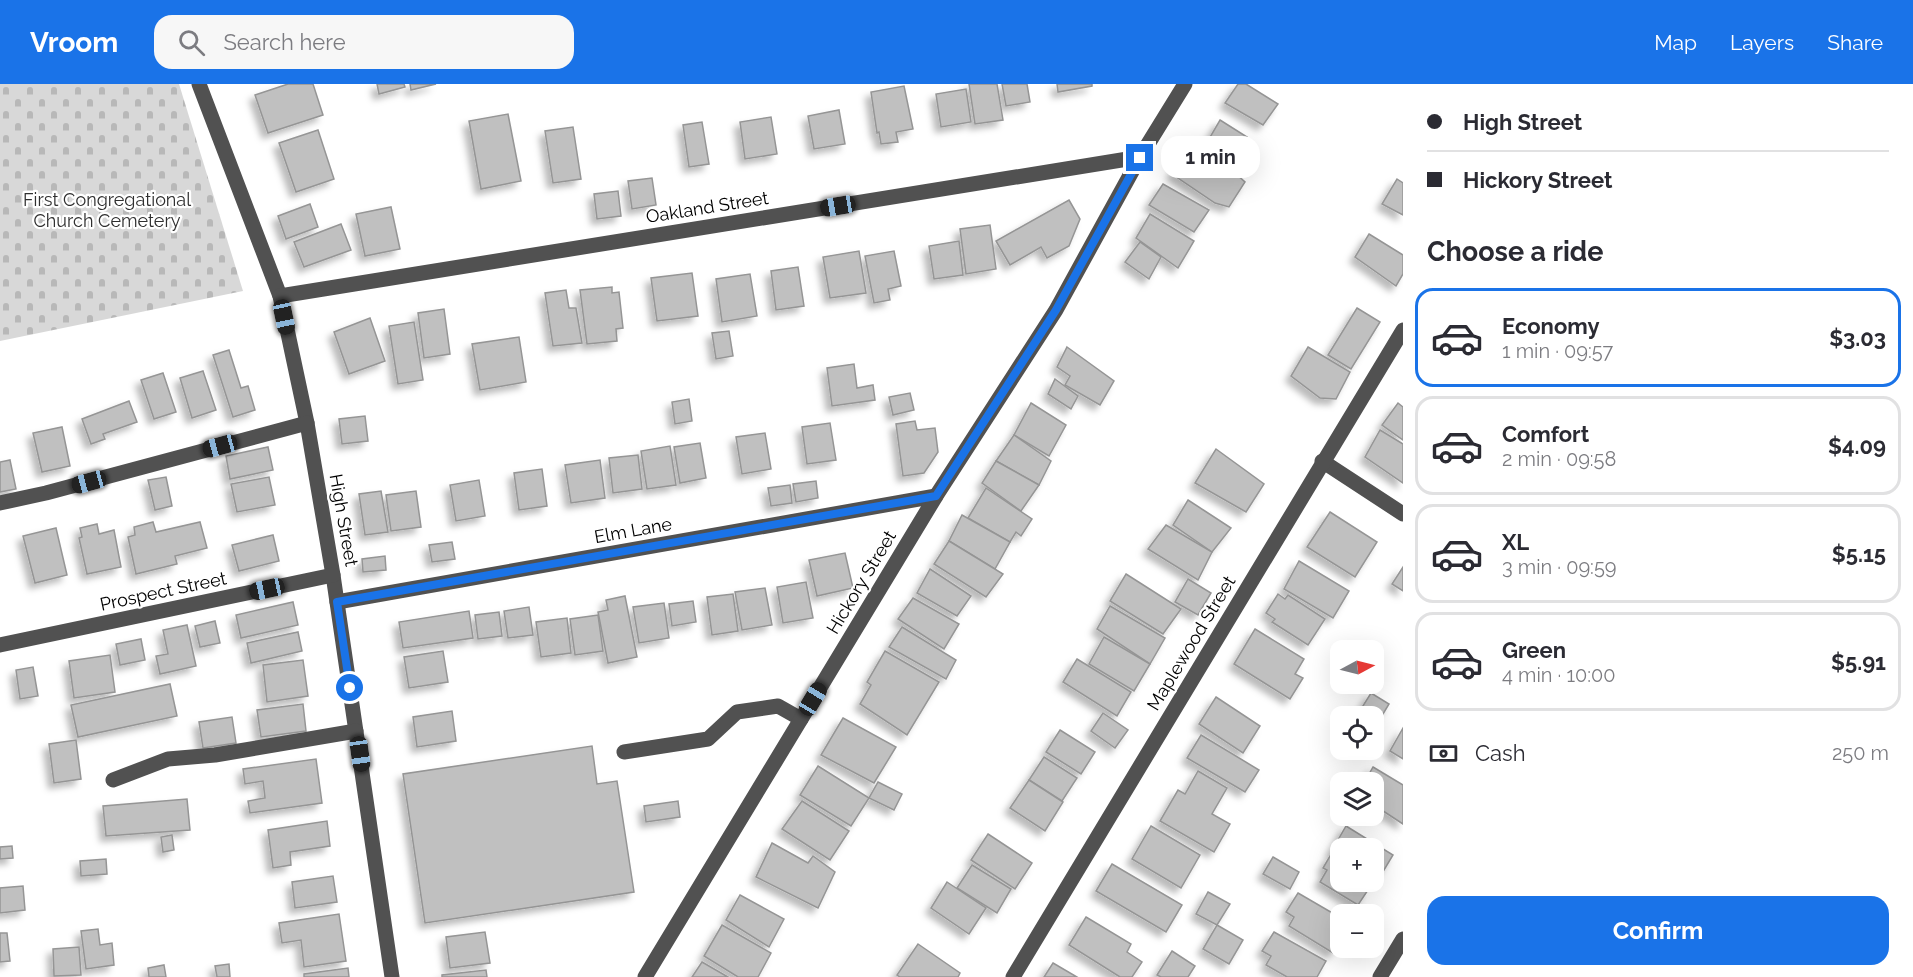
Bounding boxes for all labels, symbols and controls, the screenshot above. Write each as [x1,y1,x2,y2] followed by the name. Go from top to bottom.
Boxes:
[154,15,574,69] search box
[30,26,118,59] text: Vroom
[175,26,208,59] icon: search
[223,29,346,55] text: Search here
[1654,30,1697,55] text: Map
[1730,30,1794,55] text: Layers
[1827,30,1883,55] text: Share
[1463,109,1582,135] text: High Street
[1161,137,1260,179] callout: 1 min
[1126,144,1153,171] route end
[1185,145,1236,169] text: 1 min
[1463,167,1613,193] text: Hickory Street
[644,187,770,227] street label: Oakland Street
[23,189,191,231] park label: First Congregational Church Cemetery
[819,194,857,218] car
[1427,236,1603,267] text: Choose a ride
[271,298,297,336] car
[1430,311,1484,365] icon: car
[1502,313,1600,339] text: Economy
[1829,325,1886,351] text: $3.03
[1502,339,1613,363] text: 1 min · 09:57
[1430,419,1484,473] icon: car
[1502,421,1589,447] text: Comfort
[200,433,240,459] car
[1828,433,1886,459] text: $4.09
[1502,447,1616,471] text: 2 min · 09:58
[69,469,109,495] car
[326,472,362,568] street label: High Street
[593,513,674,547] street label: Elm Lane
[822,526,900,638] street label: Hickory Street
[1430,527,1484,581] icon: car
[1502,529,1529,555] text: XL
[1832,541,1886,567] text: $5.15
[1502,555,1617,579] text: 3 min · 09:59
[98,567,228,615] street label: Prospect Street
[1143,572,1239,714] street label: Maplewood Street
[248,576,286,602] car
[1430,635,1484,689] icon: car
[1502,637,1566,663] text: Green
[1330,640,1384,694] north arrow
[1330,640,1384,958] map controls
[1831,649,1886,675] text: $5.91
[1502,663,1615,687] text: 4 min · 10:00
[336,674,363,701] route start
[796,679,830,719] car
[1330,706,1384,760] button: locate
[349,735,371,773] car
[1427,737,1460,770] icon: cash
[1475,740,1526,766] text: Cash
[1832,741,1889,765] text: 250 m
[1330,772,1384,826] button: layers
[1330,838,1384,892] button: +
[1427,896,1889,965] button: Confirm
[1330,904,1384,958] button: −

